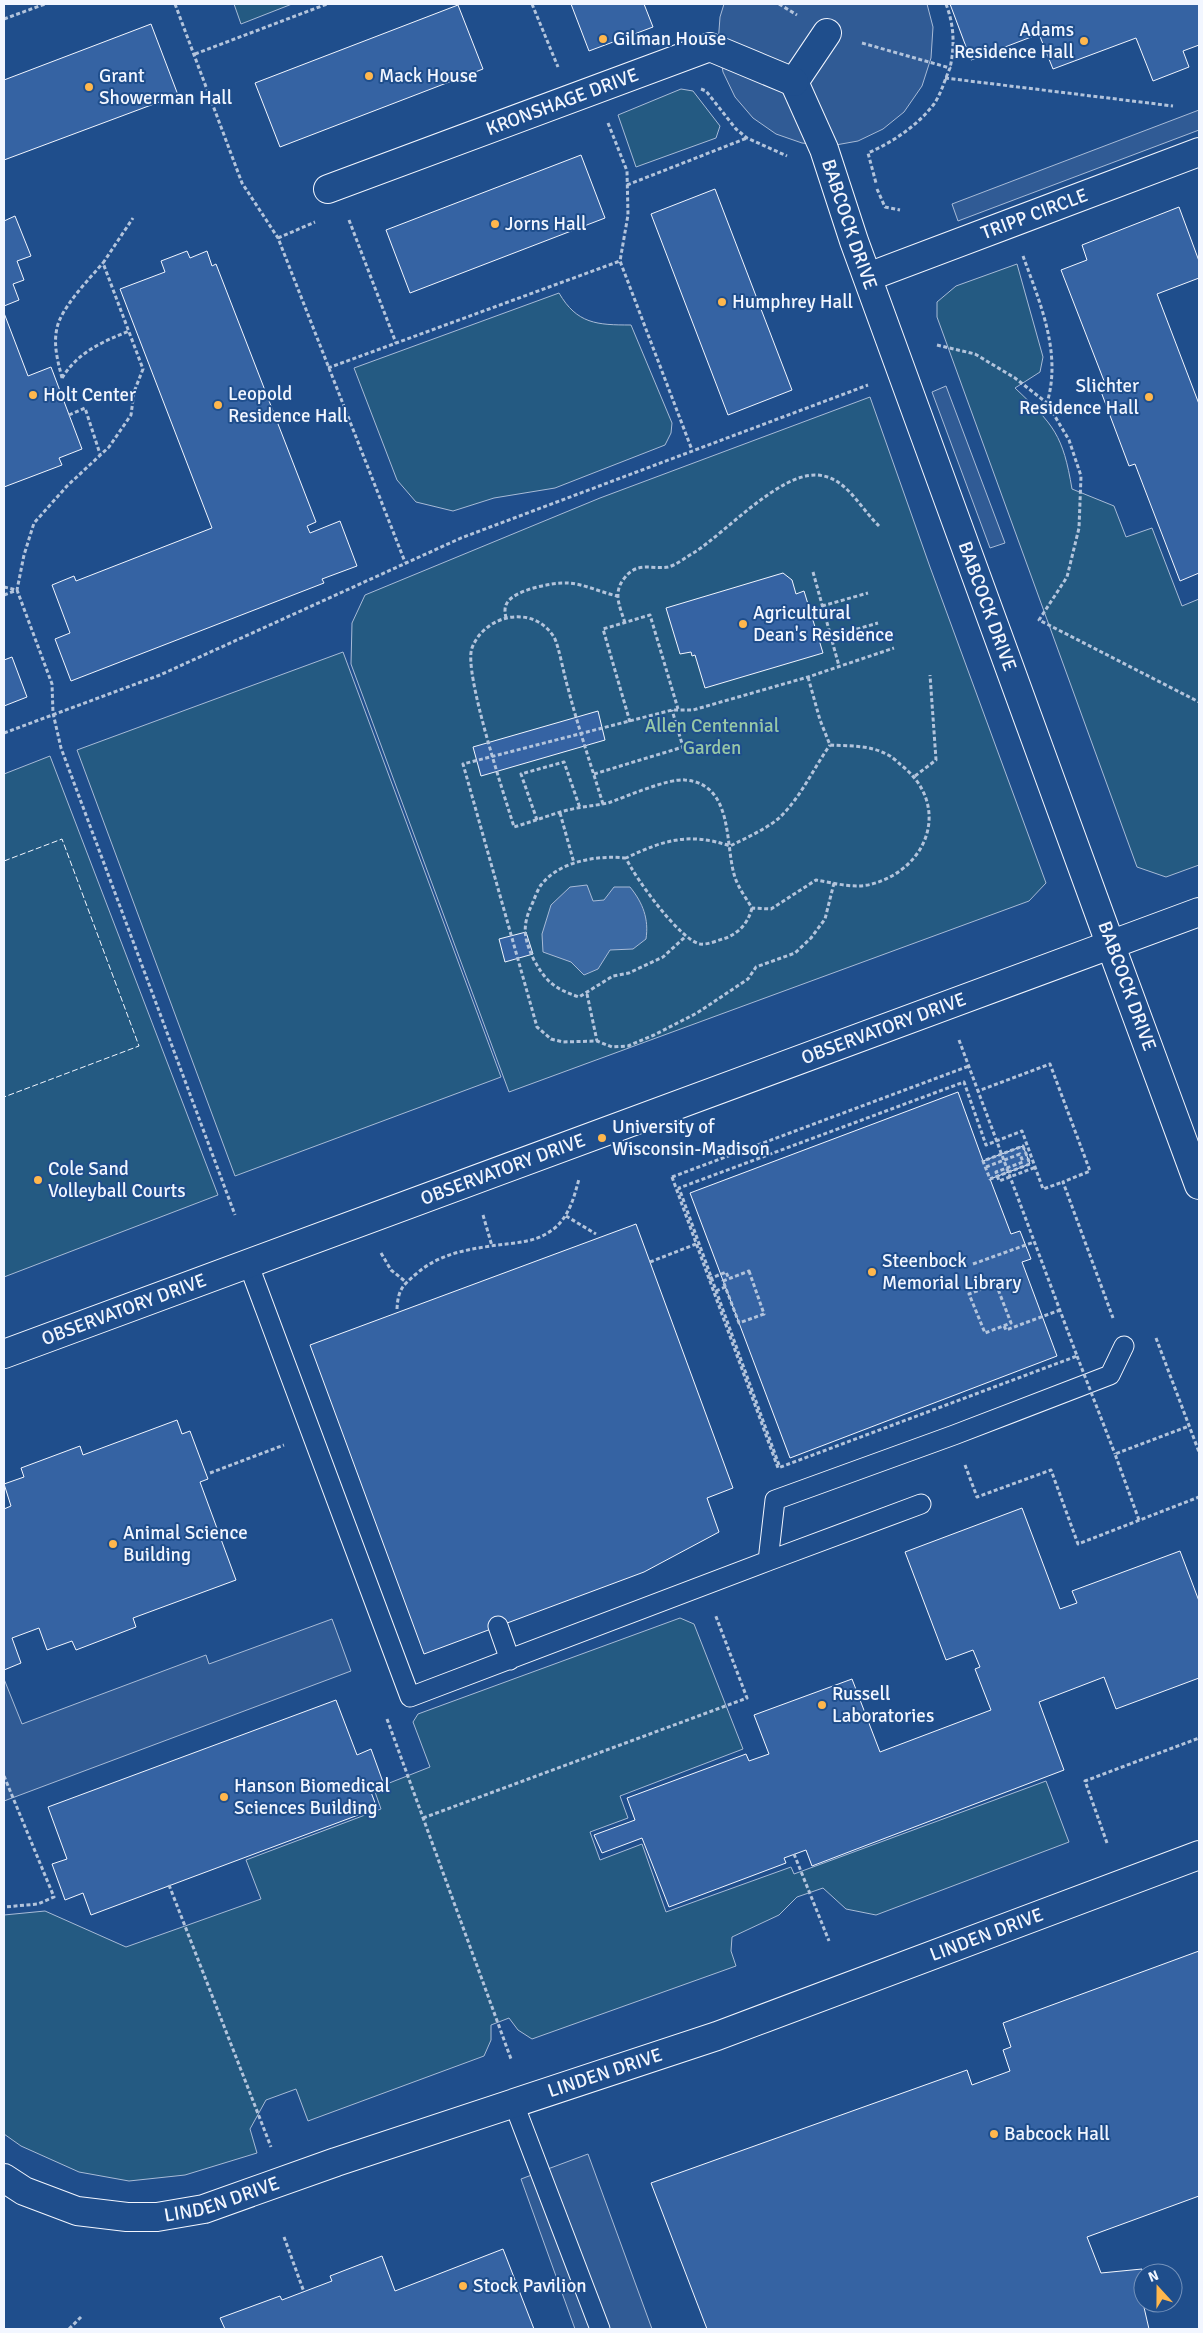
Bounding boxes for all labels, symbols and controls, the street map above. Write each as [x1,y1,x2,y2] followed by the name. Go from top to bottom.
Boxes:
[954,18,1074,64] place label: Adams Residence Hall
[613,27,726,51] place label: Gilman House
[597,33,609,45] marker: Gilman House
[1078,35,1090,47] marker: Adams Residence Hall
[483,63,642,141] street label: KRONSHAGE DRIVE
[99,64,232,110] place label: Grant Showerman Hall
[379,64,477,88] place label: Mack House
[363,70,375,82] marker: Mack House
[83,81,95,93] marker: Grant Showerman Hall
[816,156,883,293] street label: BABCOCK DRIVE
[978,183,1091,245] street label: TRIPP CIRCLE
[505,212,587,236] place label: Jorns Hall
[489,218,501,230] marker: Jorns Hall
[732,290,853,314] place label: Humphrey Hall
[716,296,728,308] marker: Humphrey Hall
[1019,374,1139,420] place label: Slichter Residence Hall
[228,382,348,428] place label: Leopold Residence Hall
[43,383,136,407] place label: Holt Center
[27,389,39,401] marker: Holt Center
[1143,391,1155,403] marker: Slichter Residence Hall
[212,399,224,411] marker: Leopold Residence Hall
[953,538,1022,674] street label: BABCOCK DRIVE
[753,601,894,647] place label: Agricultural Dean's Residence
[737,618,749,630] marker: Agricultural Dean's Residence
[645,714,779,760] park label: Allen Centennial Garden
[1092,918,1162,1054] street label: BABCOCK DRIVE
[798,987,969,1070] street label: OBSERVATORY DRIVE
[612,1115,770,1161] place label: University of Wisconsin-Madison
[417,1128,589,1211] street label: OBSERVATORY DRIVE
[596,1132,608,1144] marker: University of Wisconsin-Madison
[48,1157,185,1203] place label: Cole Sand Volleyball Courts
[32,1174,44,1186] marker: Cole Sand Volleyball Courts
[882,1249,1021,1295] place label: Steenbock Memorial Library
[866,1266,878,1278] marker: Steenbock Memorial Library
[38,1268,210,1351] street label: OBSERVATORY DRIVE
[123,1521,248,1567] place label: Animal Science Building
[107,1538,119,1550] marker: Animal Science Building
[832,1682,934,1728] place label: Russell Laboratories
[816,1699,828,1711] marker: Russell Laboratories
[234,1774,390,1820] place label: Hanson Biomedical Sciences Building
[218,1791,230,1803] marker: Hanson Biomedical Sciences Building
[927,1903,1047,1967] street label: LINDEN DRIVE
[545,2043,665,2103] street label: LINDEN DRIVE
[1004,2122,1110,2146] place label: Babcock Hall
[988,2128,1000,2140] marker: Babcock Hall
[162,2171,283,2228] street label: LINDEN DRIVE
[1133,2263,1183,2313] north arrow
[1146,2267,1161,2286] text: N
[473,2274,587,2298] place label: Stock Pavilion
[457,2280,469,2292] marker: Stock Pavilion

